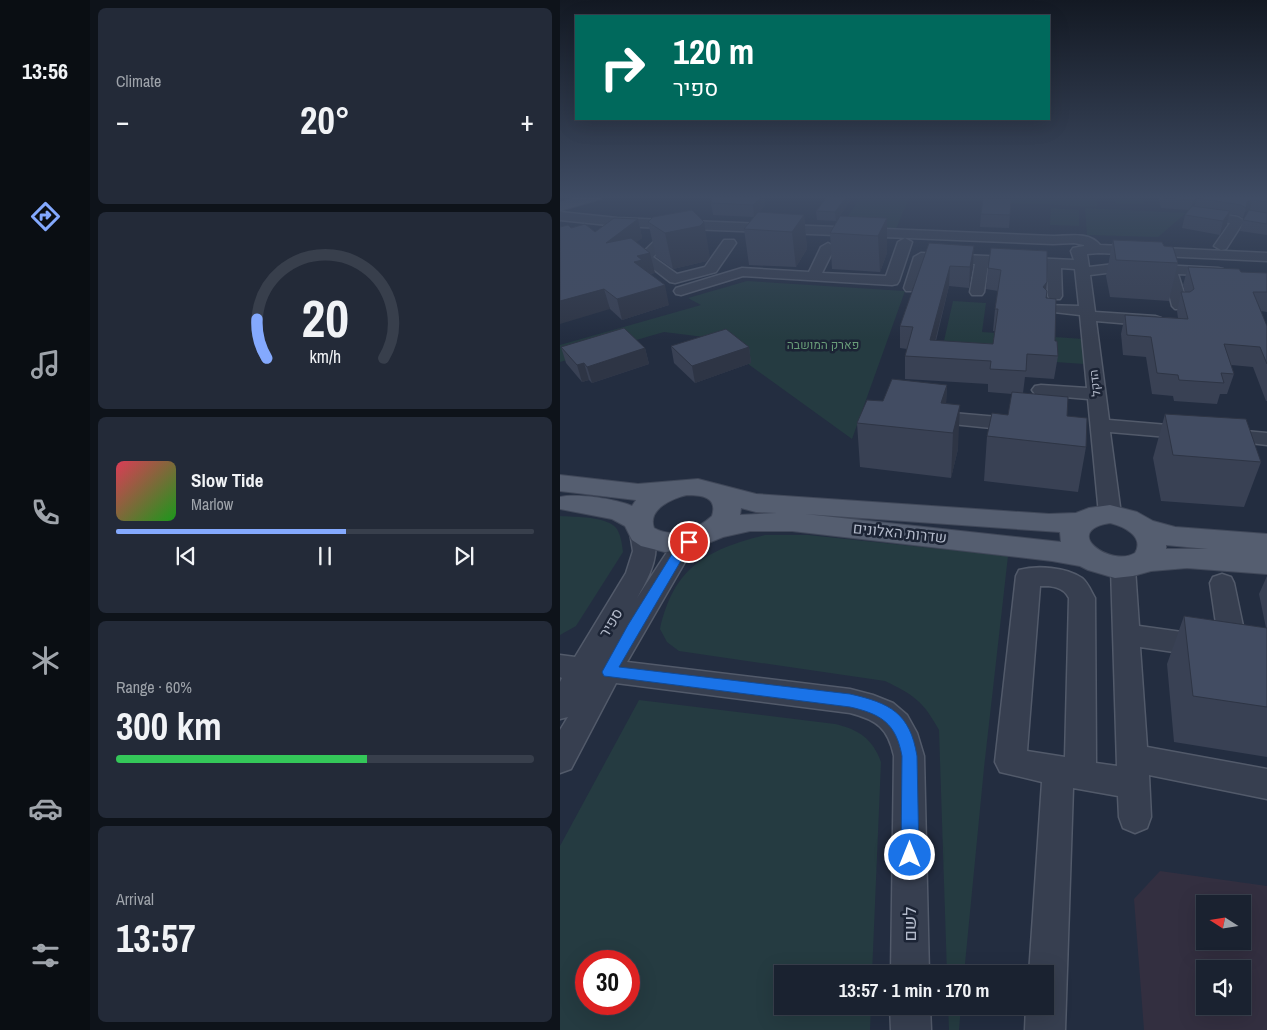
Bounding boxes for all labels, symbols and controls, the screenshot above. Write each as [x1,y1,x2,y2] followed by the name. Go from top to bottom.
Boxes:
[673,28,754,75] text: 120 m
[590,35,655,100] icon: right
[22,56,68,86] text: 13:56
[116,70,161,92] text: Climate
[673,73,718,103] text: ספיר
[300,95,350,146] text: 20°
[116,102,129,140] text: −
[521,102,534,140] text: +
[28,199,63,234] icon: directions
[301,283,349,353] text: 20
[787,337,859,353] park label: פארק המושבה
[309,345,341,369] text: km/h
[28,347,63,382] icon: music
[1085,369,1105,397] street label: הדקל
[191,467,263,493] text: Slow Tide
[191,493,233,515] text: Marlow
[28,495,63,530] icon: phone
[852,517,948,548] street label: שדרות האלונים
[668,521,710,563] pin
[675,528,703,556] icon: arrive
[172,542,200,570] icon: previous
[311,542,339,570] icon: pause
[450,542,478,570] icon: next
[594,604,628,641] street label: ספיר
[28,643,63,678] icon: climate
[116,676,192,698] text: Range · 60%
[116,701,222,752] text: 300 km
[28,791,63,826] icon: car
[883,828,935,880] position arrow
[116,888,154,910] text: Arrival
[1196,895,1251,950] north arrow
[1196,895,1251,1015] map controls
[897,907,922,941] street label: לשם
[116,913,196,964] text: 13:57
[28,938,63,973] icon: filters
[575,950,640,1015] speed limit sign: 30
[1196,960,1251,1015] button: sound
[839,977,989,1003] text: 13:57 · 1 min · 170 m

